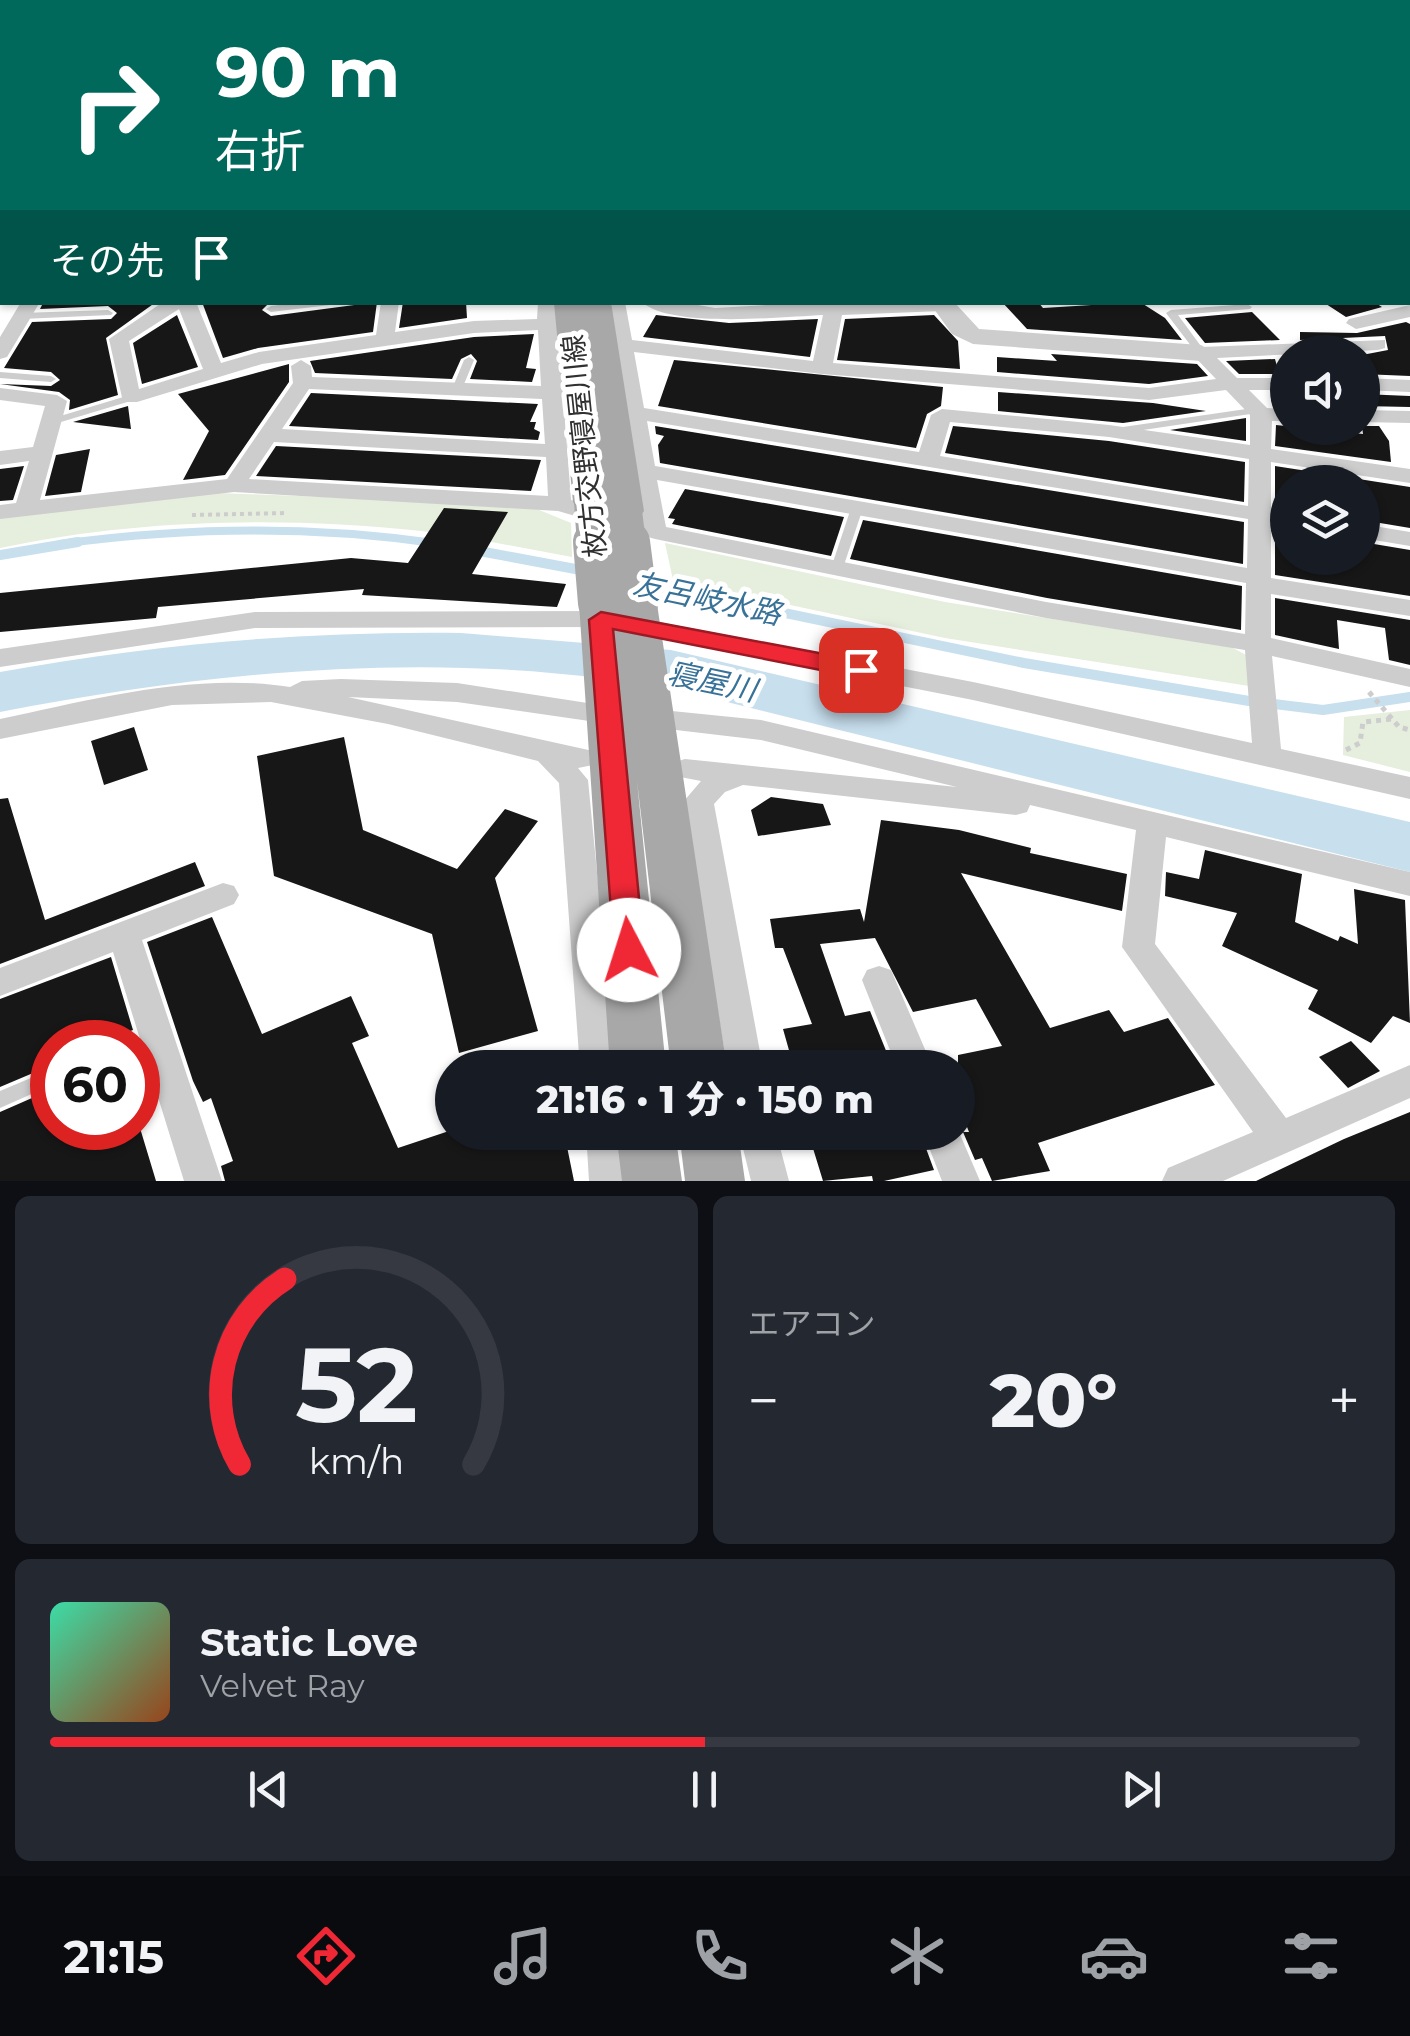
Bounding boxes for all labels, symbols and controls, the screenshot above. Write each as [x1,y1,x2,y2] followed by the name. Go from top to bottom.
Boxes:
[215,29,400,115] text: 90 m
[50,40,180,170] icon: right
[215,123,305,178] text: 右折
[184,230,239,285] icon: arrive
[50,237,164,284] text: その先
[555,333,613,559] street label: 枚方交野寝屋川線
[1270,335,1380,575] map controls
[1270,335,1380,445] button: sound
[1270,465,1380,575] button: layers
[630,565,787,633] water label: 友呂岐水路
[819,628,904,713] pin
[834,643,889,698] icon: arrive
[664,654,763,710] water label: 寝屋川
[577,898,681,1002] position arrow
[30,1020,160,1150] speed limit sign: 60
[536,1076,874,1123] text: 21:16 · 1 分 · 150 m
[748,1304,876,1343] text: エアコン
[295,1321,418,1448] text: 52
[990,1354,1118,1446] text: 20°
[748,1367,779,1434] text: −
[1328,1367,1360,1434] text: +
[309,1439,404,1483] text: km/h
[200,1619,418,1666] text: Static Love
[200,1666,365,1705] text: Velvet Ray
[241,1762,296,1817] icon: previous
[677,1762,732,1817] icon: pause
[1114,1762,1169,1817] icon: next
[291,1921,361,1991] icon: directions
[488,1921,558,1991] icon: music
[685,1921,755,1991] icon: phone
[882,1921,952,1991] icon: climate
[1079,1921,1149,1991] icon: car
[1276,1921,1346,1991] icon: filters
[64,1929,164,1984] text: 21:15

